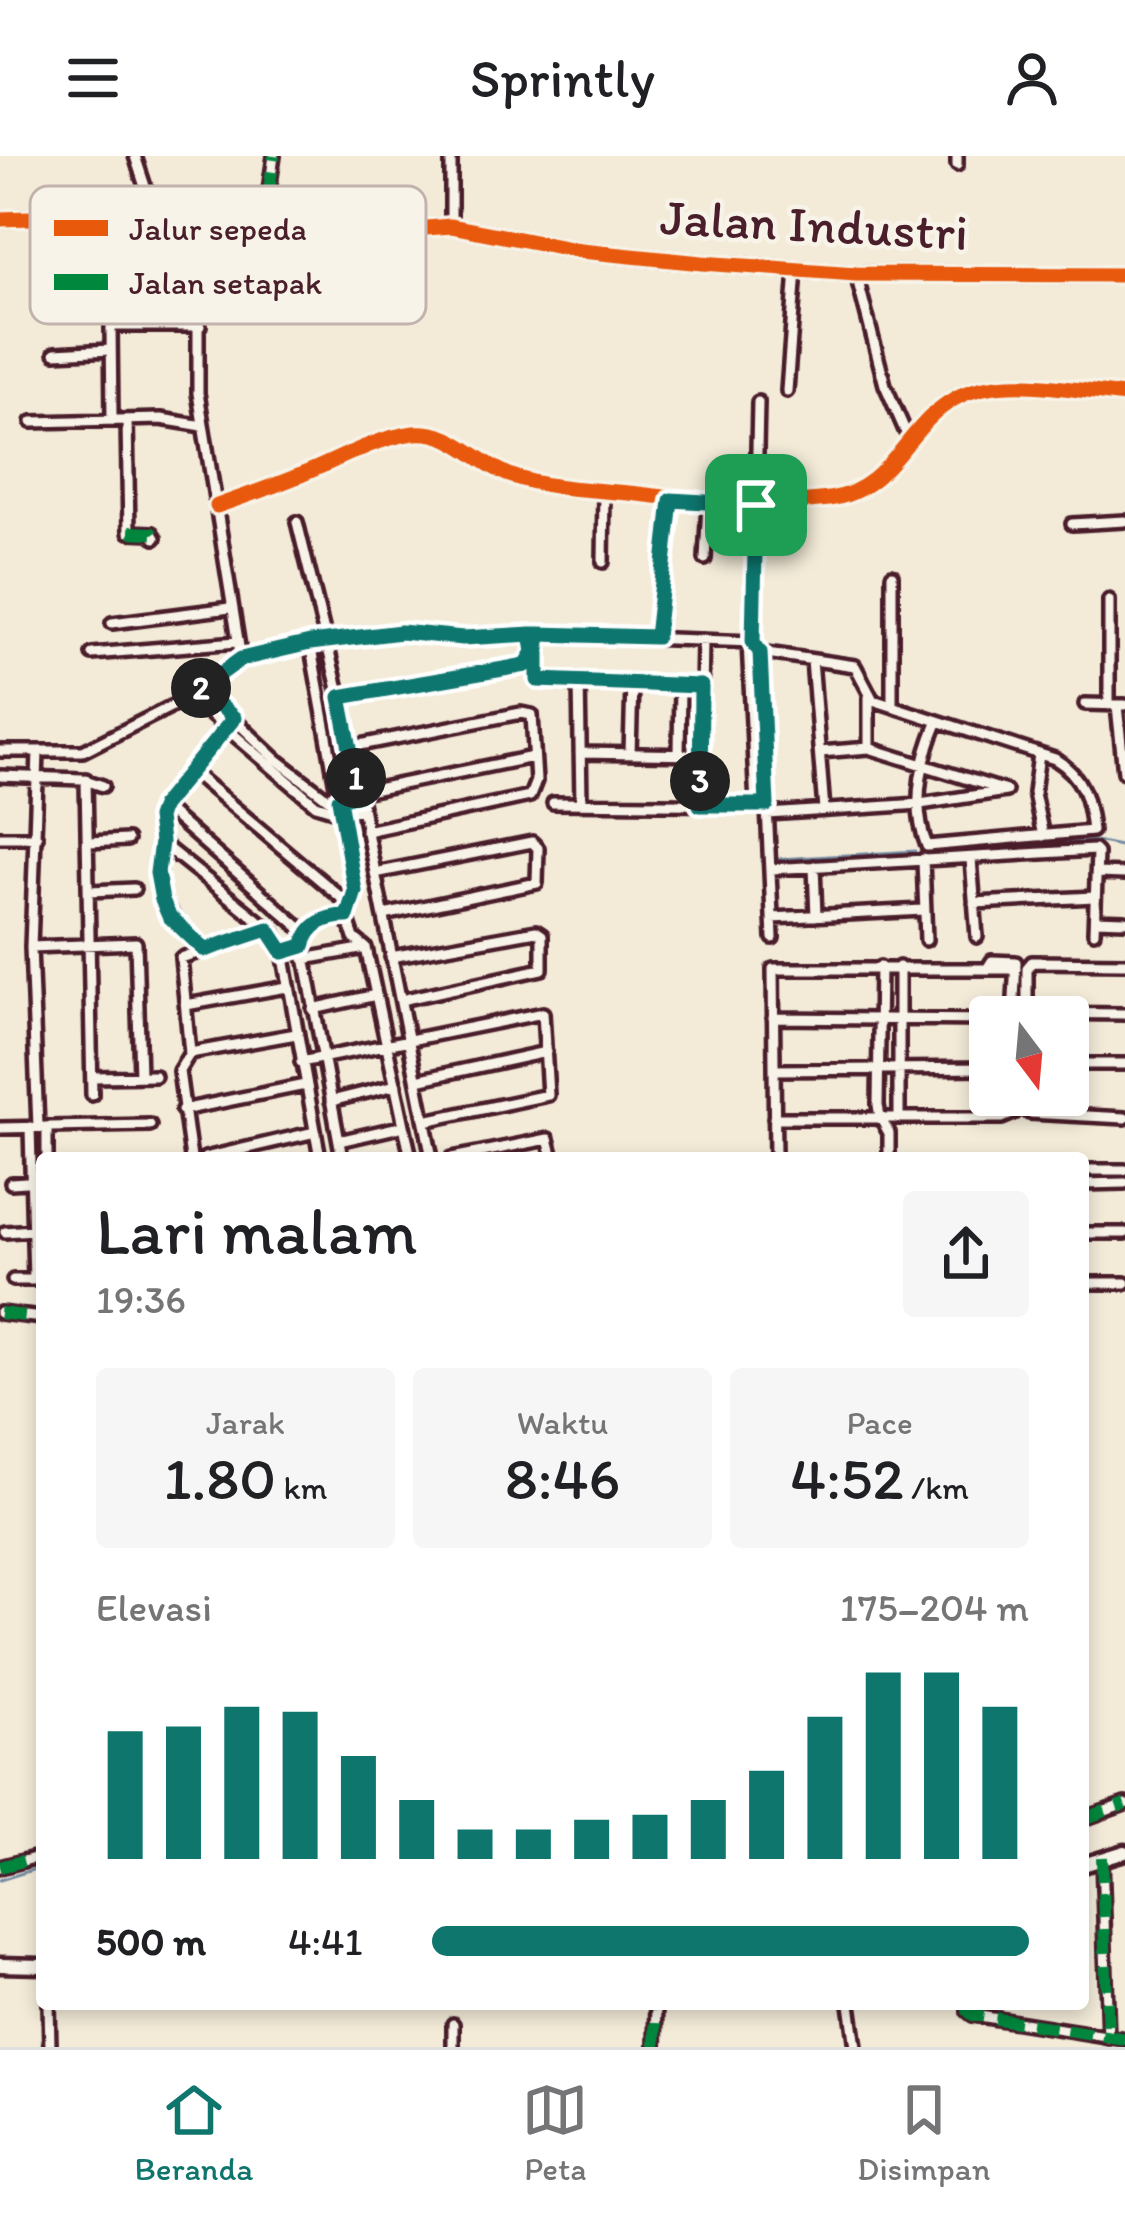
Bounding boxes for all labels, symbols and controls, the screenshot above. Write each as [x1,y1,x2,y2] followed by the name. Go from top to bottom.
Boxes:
[60,45,126,111] icon: menu
[999,45,1065,111] icon: person
[470,46,655,111] text: Sprintly
[30,186,426,324] legend
[658,186,969,263] street label: Jalan Industri
[129,209,307,248] text: Jalur sepeda
[129,263,322,302] text: Jalan setapak
[705,454,807,556] pin
[723,472,789,538] icon: arrive
[171,658,231,718] pin: 2
[192,668,210,707] text: 2
[326,748,386,808] pin: 1
[670,751,730,811] pin: 3
[348,758,364,797] text: 1
[691,761,709,800] text: 3
[969,996,1089,1116] north arrow
[969,996,1089,1116] map controls
[96,1191,418,1271] text: Lari malam
[903,1191,1029,1317] button: share
[96,1276,186,1323] text: 19:36
[206,1403,285,1442] text: Jarak
[517,1403,608,1442] text: Waktu
[846,1403,913,1442] text: Pace
[164,1442,276,1514] text: 1.80
[505,1442,620,1514] text: 8:46
[790,1442,904,1514] text: 4:52
[276,1468,327,1507] text: km
[904,1468,969,1507] text: /km
[96,1584,212,1631] text: Elevasi
[840,1584,1029,1631] text: 175–204 m
[96,1918,206,1965] text: 500 m
[288,1918,363,1965] text: 4:41
[134,2077,254,2188] tab: Beranda
[522,2077,588,2188] tab: Peta
[857,2077,991,2188] tab: Disimpan

